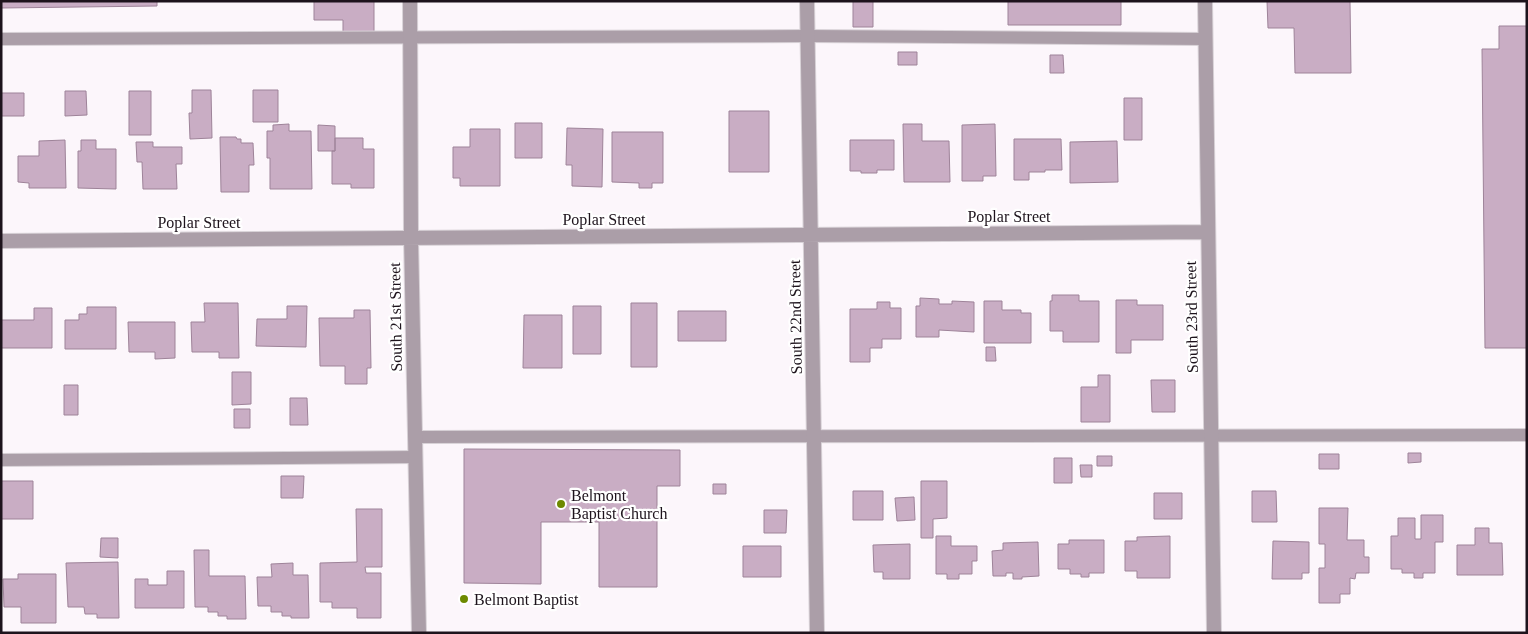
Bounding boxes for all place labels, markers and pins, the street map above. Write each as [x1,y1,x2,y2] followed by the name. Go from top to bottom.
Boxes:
[571,487,667,523] place label: Belmont Baptist Church
[555,498,567,510] marker: Belmont Baptist Church
[474,591,579,609] place label: Belmont Baptist
[458,593,470,605] marker: Belmont Baptist

